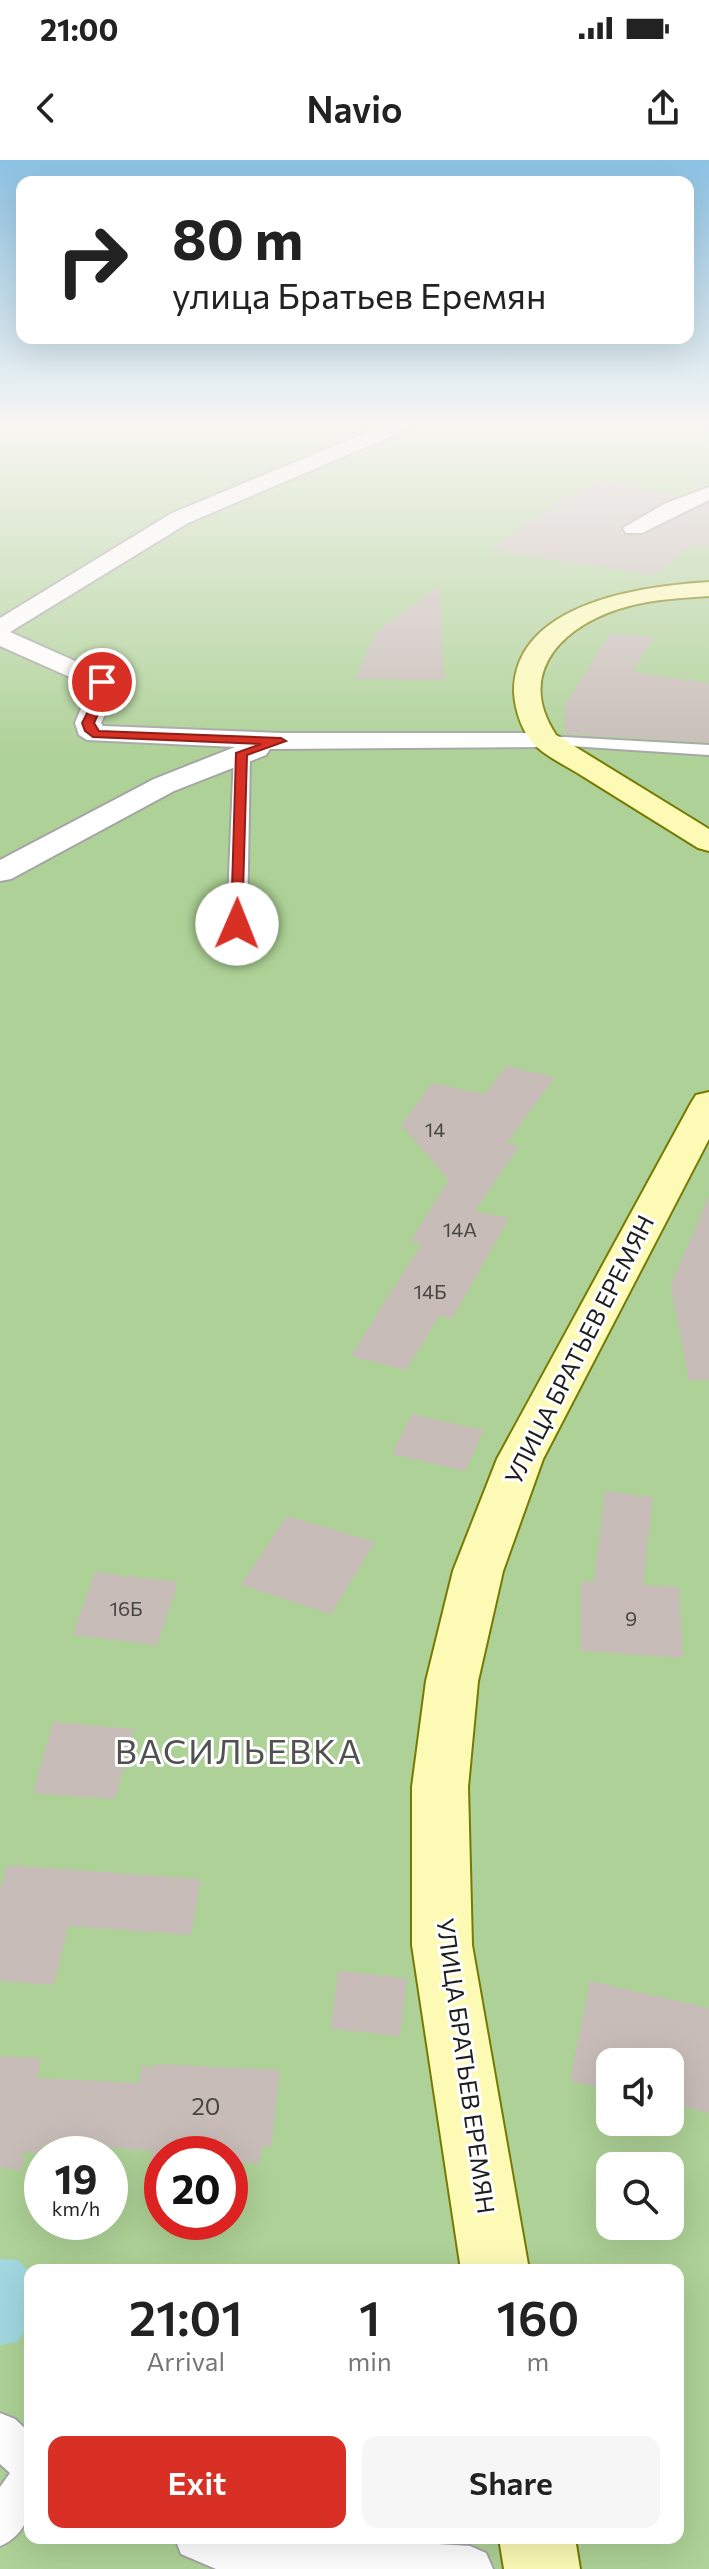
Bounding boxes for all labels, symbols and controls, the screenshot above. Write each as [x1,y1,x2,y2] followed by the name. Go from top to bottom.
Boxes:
[40,10,118,47] text: 21:00
[24,86,68,130] icon: back
[306,86,403,130] text: Navio
[641,86,685,130] icon: share
[172,203,303,272] text: 80 m
[40,208,144,312] icon: right
[172,272,547,316] text: улица Братьев Еремян
[68,648,136,716] pin
[80,660,124,704] icon: arrive
[195,882,279,966] position arrow
[425,1117,445,1141] house number: 14
[498,1210,659,1489] street label: УЛИЦА БРАТЬЕВ ЕРЕМЯН
[443,1217,477,1241] house number: 14А
[413,1279,447,1303] house number: 14Б
[109,1596,143,1620] house number: 16Б
[625,1606,637,1630] house number: 9
[115,1729,363,1771] district label: ВАСИЛЬЕВКА
[431,1916,502,2215] street label: УЛИЦА БРАТЬЕВ ЕРЕМЯН
[596,2048,684,2240] map controls
[596,2048,684,2136] button: sound
[192,2091,220,2120] house number: 20
[144,2136,248,2240] speed limit sign: 20
[596,2152,684,2240] button: search
[55,2153,97,2202] text: 19
[52,2196,100,2220] text: km/h
[129,2287,243,2346] text: 21:01
[359,2287,380,2346] text: 1
[497,2287,579,2346] text: 160
[146,2345,225,2376] text: Arrival
[347,2345,392,2376] text: min
[527,2345,549,2376] text: m
[48,2436,346,2528] button: Exit
[362,2436,660,2528] button: Share

